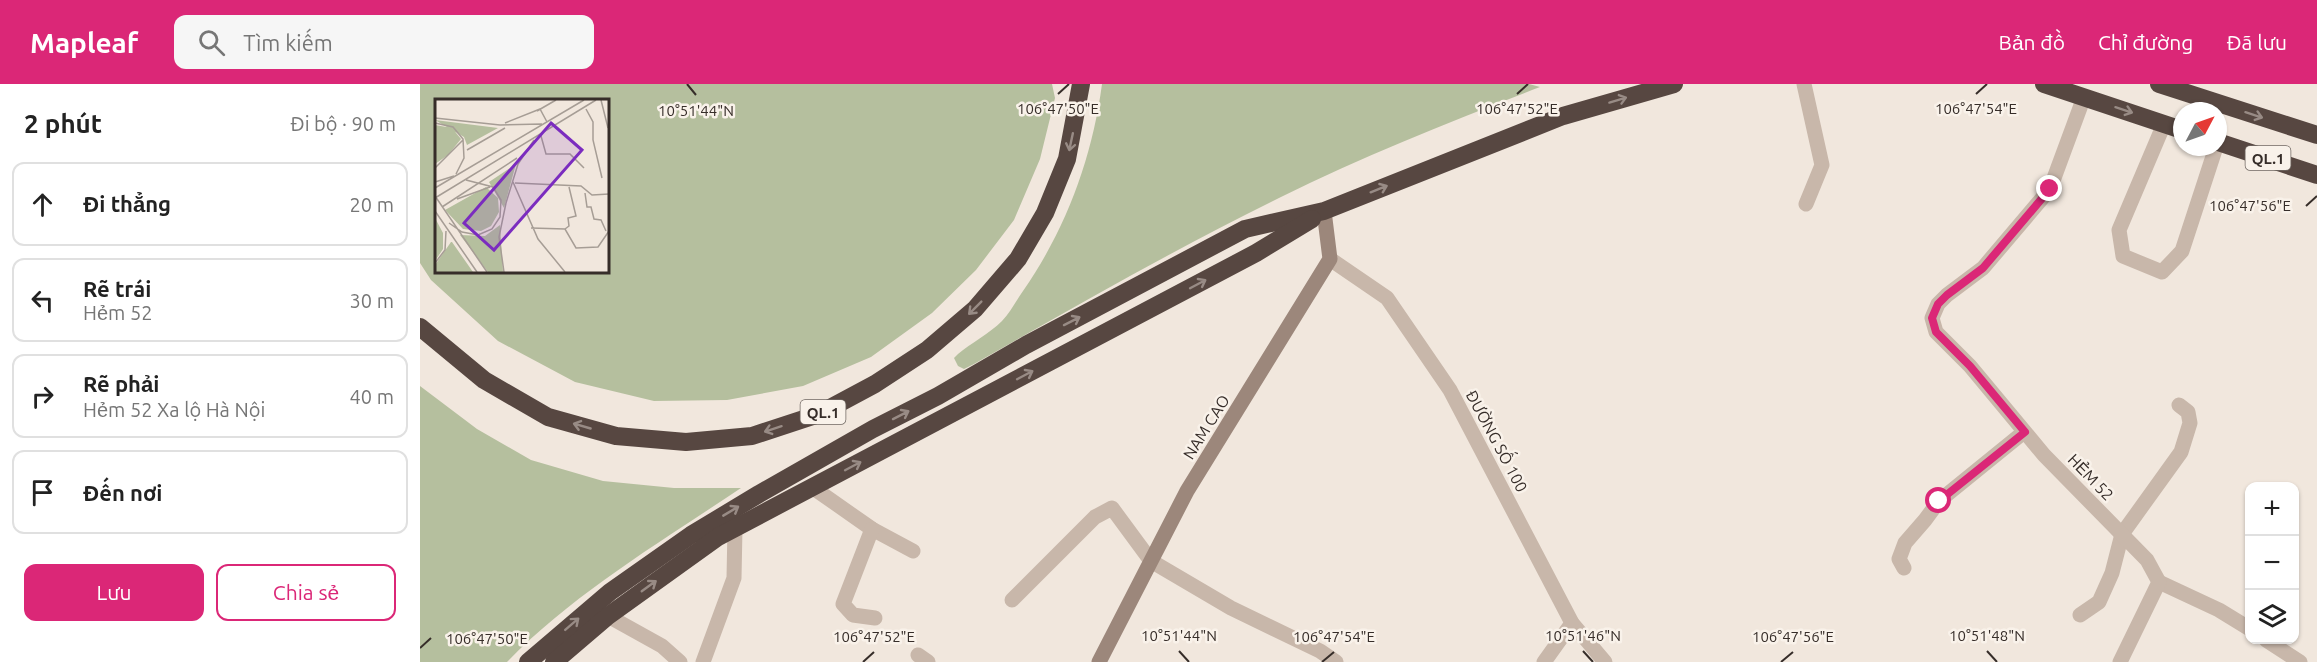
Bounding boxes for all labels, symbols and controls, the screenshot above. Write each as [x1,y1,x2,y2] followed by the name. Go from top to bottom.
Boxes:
[174,15,594,69] search box
[195,26,228,59] icon: search
[30,27,138,58] text: Mapleaf
[243,30,333,55] text: Tìm kiếm
[1999,30,2065,54] text: Bản đồ
[2098,30,2193,54] text: Chỉ đường
[2226,30,2287,54] text: Đã lưu
[1608,94,1627,105] one-way arrow
[435,99,609,273] inset map
[1017,100,1099,117] text: 106°47'50"E
[1476,100,1558,117] text: 106°47'52"E
[1935,100,2017,117] text: 106°47'54"E
[658,102,734,119] text: 10°51'44"N
[2173,102,2227,156] north arrow
[2114,106,2133,117] one-way arrow
[24,109,102,138] text: 2 phút
[2244,110,2263,121] one-way arrow
[290,112,396,135] text: Đi bộ · 90 m
[1064,132,1076,151] one-way arrow
[2246,146,2290,170] road number: QL.1
[2036,175,2062,201] route end
[1369,183,1388,194] one-way arrow
[26,188,59,221] icon: ahead
[83,191,171,216] text: Đi thẳng
[350,193,394,216] text: 20 m
[2209,197,2291,214] text: 106°47'56"E
[83,276,151,301] text: Rẽ trái
[1189,278,1206,290] one-way arrow
[26,284,59,317] icon: left
[350,289,394,312] text: 30 m
[83,301,152,324] text: Hẻm 52
[967,301,982,316] one-way arrow
[1062,315,1080,326] one-way arrow
[1016,369,1034,380] one-way arrow
[83,371,159,396] text: Rẽ phải
[26,380,59,413] icon: right
[350,385,394,408] text: 40 m
[1463,385,1536,495] street label: ĐƯỜNG SỐ 100
[1179,392,1233,462] street label: NAM CAO
[83,398,265,421] text: Hẻm 52 Xa lộ Hà Nội
[800,400,846,424] road number: QL.1
[891,409,909,420] one-way arrow
[572,420,591,431] one-way arrow
[764,424,783,435] one-way arrow
[2065,450,2117,504] street label: HẺM 52
[843,459,861,471] one-way arrow
[26,476,59,509] icon: arrive
[83,480,162,505] text: Đến nơi
[2245,482,2299,644] map controls
[2245,482,2299,536] button: +
[1925,487,1951,513] route start
[722,505,739,517] one-way arrow
[2245,536,2299,590] button: −
[24,564,204,621] button: Lưu
[216,564,396,621] button: Chia sẻ
[641,580,657,592] one-way arrow
[2245,590,2299,644] button: layers
[564,617,579,631] one-way arrow
[1141,627,1217,644] text: 10°51'44"N
[1545,627,1621,644] text: 10°51'46"N
[1949,627,2025,644] text: 10°51'48"N
[833,628,915,645] text: 106°47'52"E
[1293,628,1375,645] text: 106°47'54"E
[1752,628,1834,645] text: 106°47'56"E
[446,630,528,647] text: 106°47'50"E

